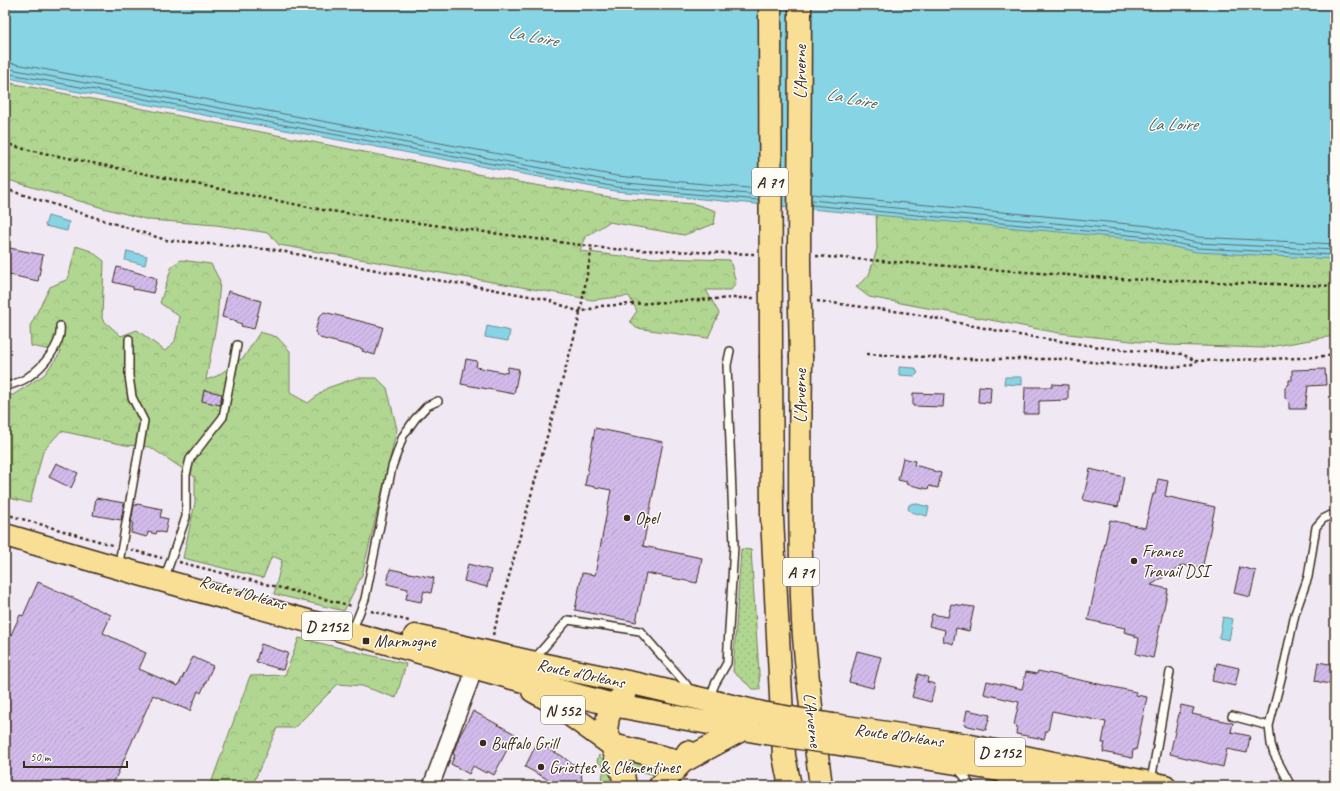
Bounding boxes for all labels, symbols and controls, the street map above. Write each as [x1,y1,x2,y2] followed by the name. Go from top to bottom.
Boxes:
[507,20,563,52] water label: La Loire
[790,43,811,99] street label: L'Arverne
[825,82,881,114] water label: La Loire
[1147,113,1200,135] water label: La Loire
[752,168,788,196] road number: A 71
[790,367,811,423] street label: L'Arverne
[635,508,662,529] place label: Opel
[622,513,632,523] marker: Opel
[1142,541,1213,582] place label: France Travail DSI
[1129,556,1139,566] marker: France Travail DSI
[783,558,819,586] road number: A 71
[197,570,290,615] street label: Route d'Orléans
[302,612,352,640] road number: D 2152
[374,631,437,652] place label: Marmogne
[361,636,371,646] marker: Marmogne
[535,654,628,693] street label: Route d'Orléans
[799,692,826,750] street label: L'Arverne
[541,696,585,724] road number: N 552
[853,719,946,752] street label: Route d'Orléans
[491,733,561,754] place label: Buffalo Grill
[478,738,488,748] marker: Buffalo Grill
[975,738,1025,766] road number: D 2152
[24,743,127,769] scale bar
[30,749,52,765] text: 50 m
[549,757,681,778] place label: Griottes & Clémentines
[536,762,546,772] marker: Griottes & Clémentines

